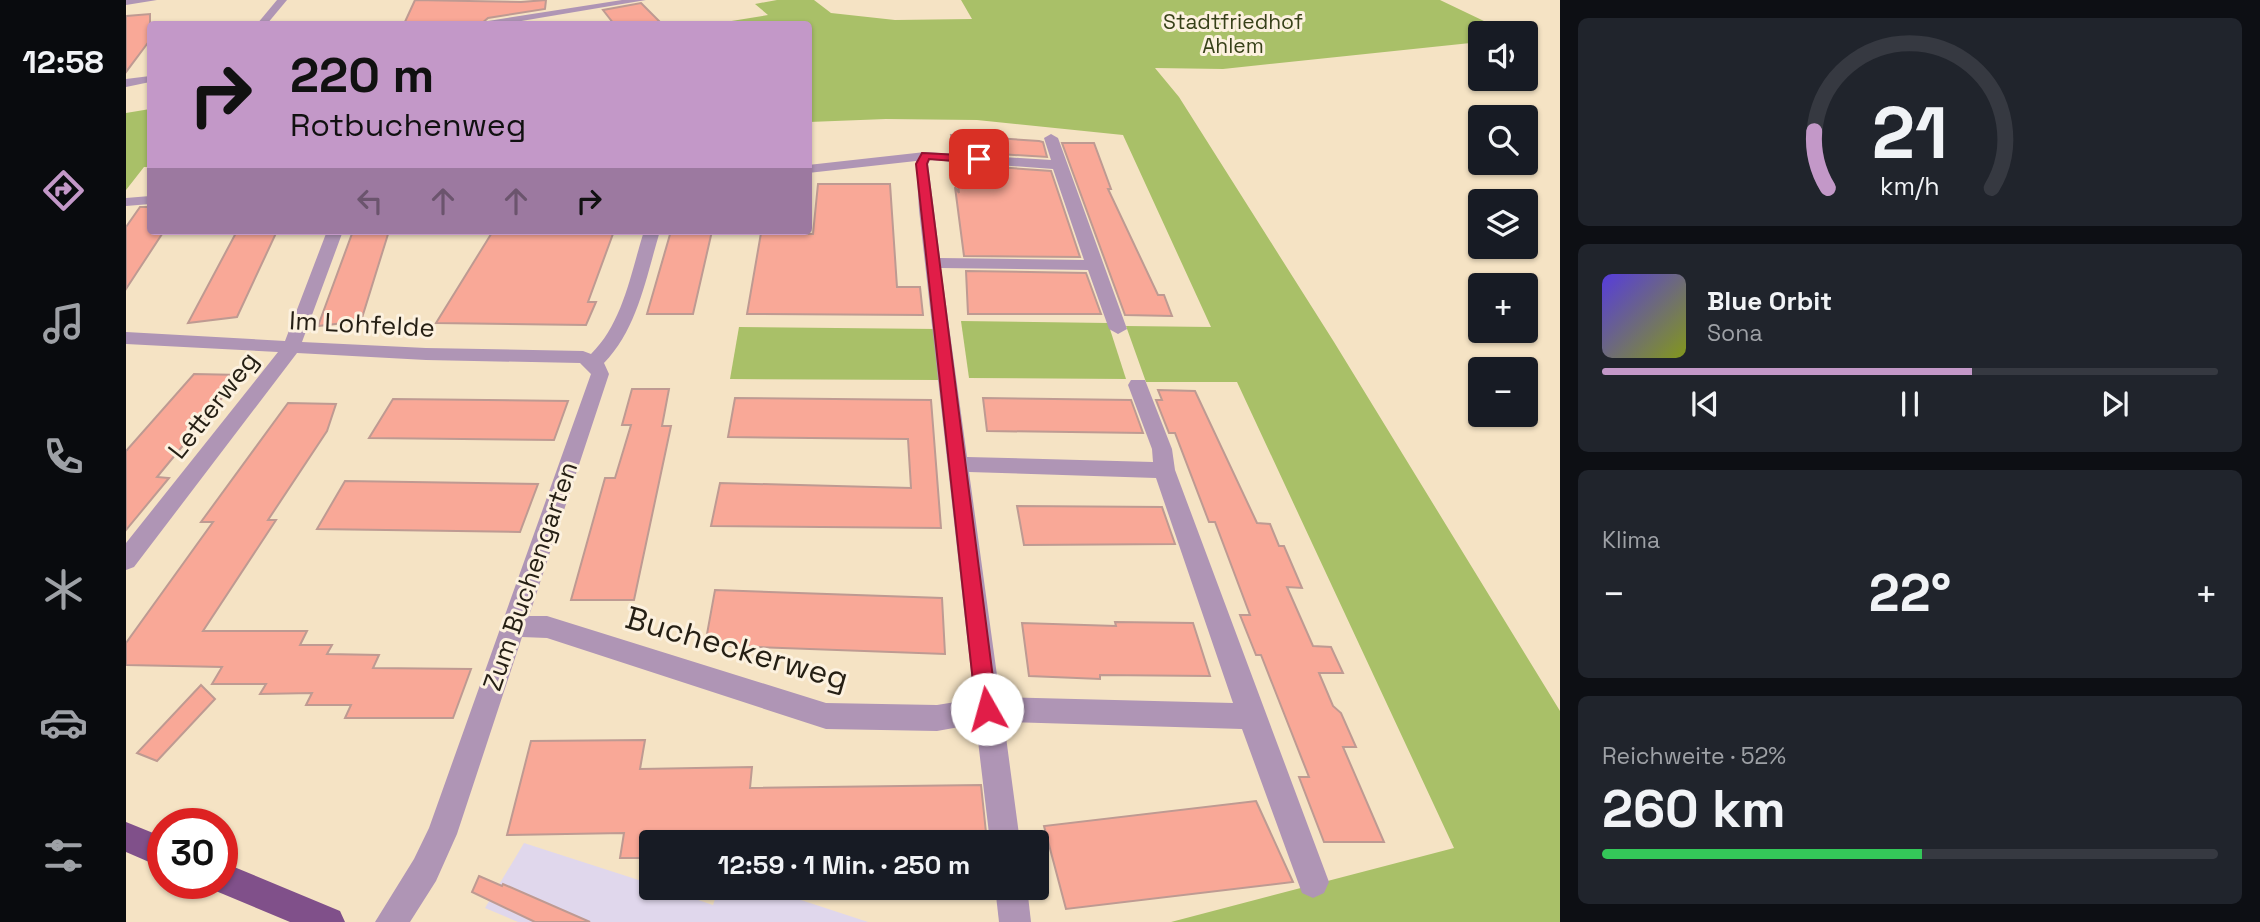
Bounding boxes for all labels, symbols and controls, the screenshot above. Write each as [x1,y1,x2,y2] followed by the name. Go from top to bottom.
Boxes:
[1163,8,1303,59] park label: Stadtfriedhof Ahlem
[1468,21,1538,427] map controls
[1468,21,1538,91] button: sound
[22,42,104,82] text: 12:58
[290,44,434,106] text: 220 m
[175,49,266,140] icon: right
[1872,86,1948,179] text: 21
[290,105,526,145] text: Rotbuchenweg
[1468,105,1538,175] button: search
[949,129,1009,189] pin
[960,140,998,178] icon: arrive
[39,166,88,215] icon: directions
[1880,170,1940,202] text: km/h
[351,182,389,220] icon: left
[424,182,462,220] icon: ahead
[497,182,535,220] icon: ahead
[570,182,608,220] icon: right
[1468,189,1538,259] button: layers
[1468,273,1538,343] button: +
[1707,284,1832,318] text: Blue Orbit
[39,299,88,348] icon: music
[288,303,436,345] street label: Im Lohfelde
[1707,318,1763,348] text: Sona
[160,344,266,466] street label: Letterweg
[1468,357,1538,427] button: −
[1686,385,1724,423] icon: previous
[1891,385,1929,423] icon: pause
[2096,385,2134,423] icon: next
[39,432,88,481] icon: phone
[475,457,585,695] street label: Zum Buchengarten
[1602,525,1660,555] text: Klima
[1869,560,1951,626] text: 22°
[39,565,88,614] icon: climate
[1602,570,1626,618] text: −
[2194,570,2218,618] text: +
[621,597,853,699] street label: Bucheckerweg
[950,672,1024,746] position arrow
[39,698,88,747] icon: car
[1602,741,1786,771] text: Reichweite · 52%
[1602,776,1786,842] text: 260 km
[147,808,238,899] speed limit sign: 30
[39,831,88,880] icon: filters
[718,848,970,882] text: 12:59 · 1 Min. · 250 m

